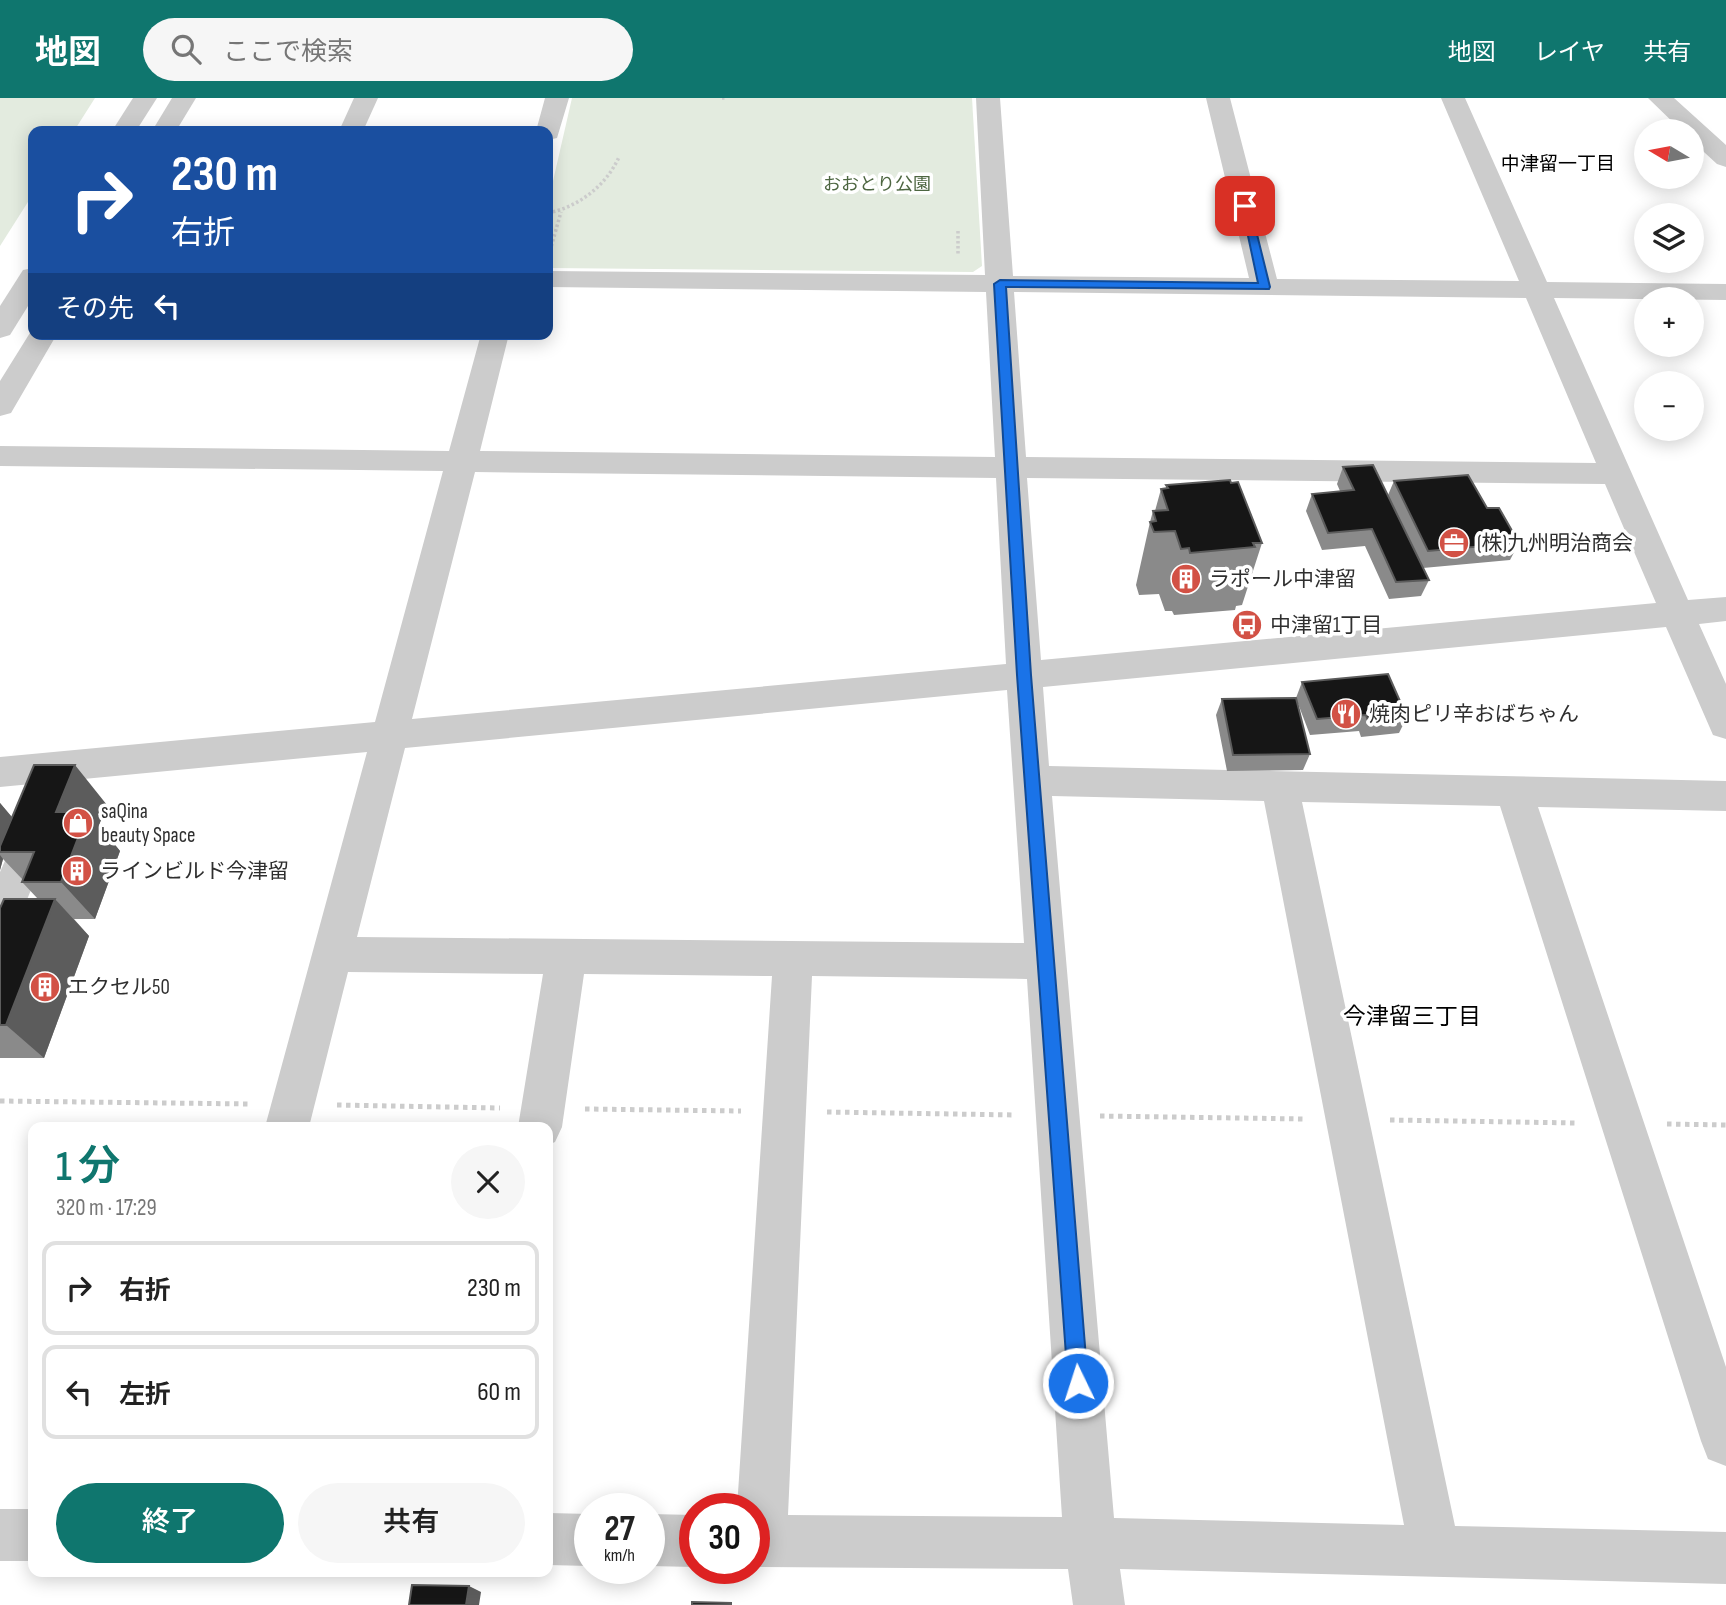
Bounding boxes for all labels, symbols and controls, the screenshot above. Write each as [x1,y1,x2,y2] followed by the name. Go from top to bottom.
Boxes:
[143,18,633,81] search box
[167,30,205,68] icon: search
[35,33,101,73] text: 地図
[223,37,353,68] text: ここで検索
[1448,38,1496,67] text: 地図
[1534,38,1605,67] text: レイヤ
[1643,38,1691,67] text: 共有
[1634,119,1704,189] north arrow
[1634,119,1704,441] map controls
[171,146,278,205] text: 230 m
[1501,153,1615,176] district label: 中津留一丁目
[56,154,147,245] icon: right
[823,174,931,195] park label: おおとり公園
[1215,176,1275,236] pin
[1226,187,1264,225] icon: arrive
[1634,203,1704,273] button: layers
[171,214,235,253] text: 右折
[148,287,186,325] icon: left
[1634,287,1704,357] button: +
[56,294,134,325] text: その先
[1634,371,1704,441] button: −
[1437,526,1471,560] office icon: (株)九州明治商会
[1477,531,1633,556] place label: (株)九州明治商会
[1169,562,1203,596] building icon: ラポール中津留
[1209,567,1356,592] place label: ラポール中津留
[1230,608,1264,642] bus stop icon: 中津留1丁目
[1270,613,1382,638] place label: 中津留1丁目
[1329,697,1363,731] restaurant icon: 焼肉ピリ辛おばちゃん
[1369,702,1579,727] place label: 焼肉ピリ辛おばちゃん
[101,799,195,848] place label: saQina beauty Space
[61,806,95,840] shop icon: saQina beauty Space
[60,854,94,888] building icon: ラインビルド今津留
[100,859,289,884] place label: ラインビルド今津留
[28,970,62,1004] building icon: エクセル50
[68,975,170,1000] place label: エクセル50
[1343,1003,1481,1031] district label: 今津留三丁目
[56,1142,120,1193] text: 1 分
[451,1145,525,1219] button: close
[56,1194,157,1222] text: 320 m · 17:29
[60,1269,98,1307] icon: right
[467,1273,521,1304] text: 230 m
[119,1276,171,1307] text: 右折
[1041,1346,1115,1420] position arrow
[60,1373,98,1411] icon: left
[477,1377,521,1408] text: 60 m
[119,1380,171,1411] text: 左折
[56,1483,284,1563] button: 終了
[298,1483,525,1563] button: 共有
[679,1493,770,1584] speed limit sign: 30
[604,1508,635,1551] text: 27
[604,1545,635,1566] text: km/h

